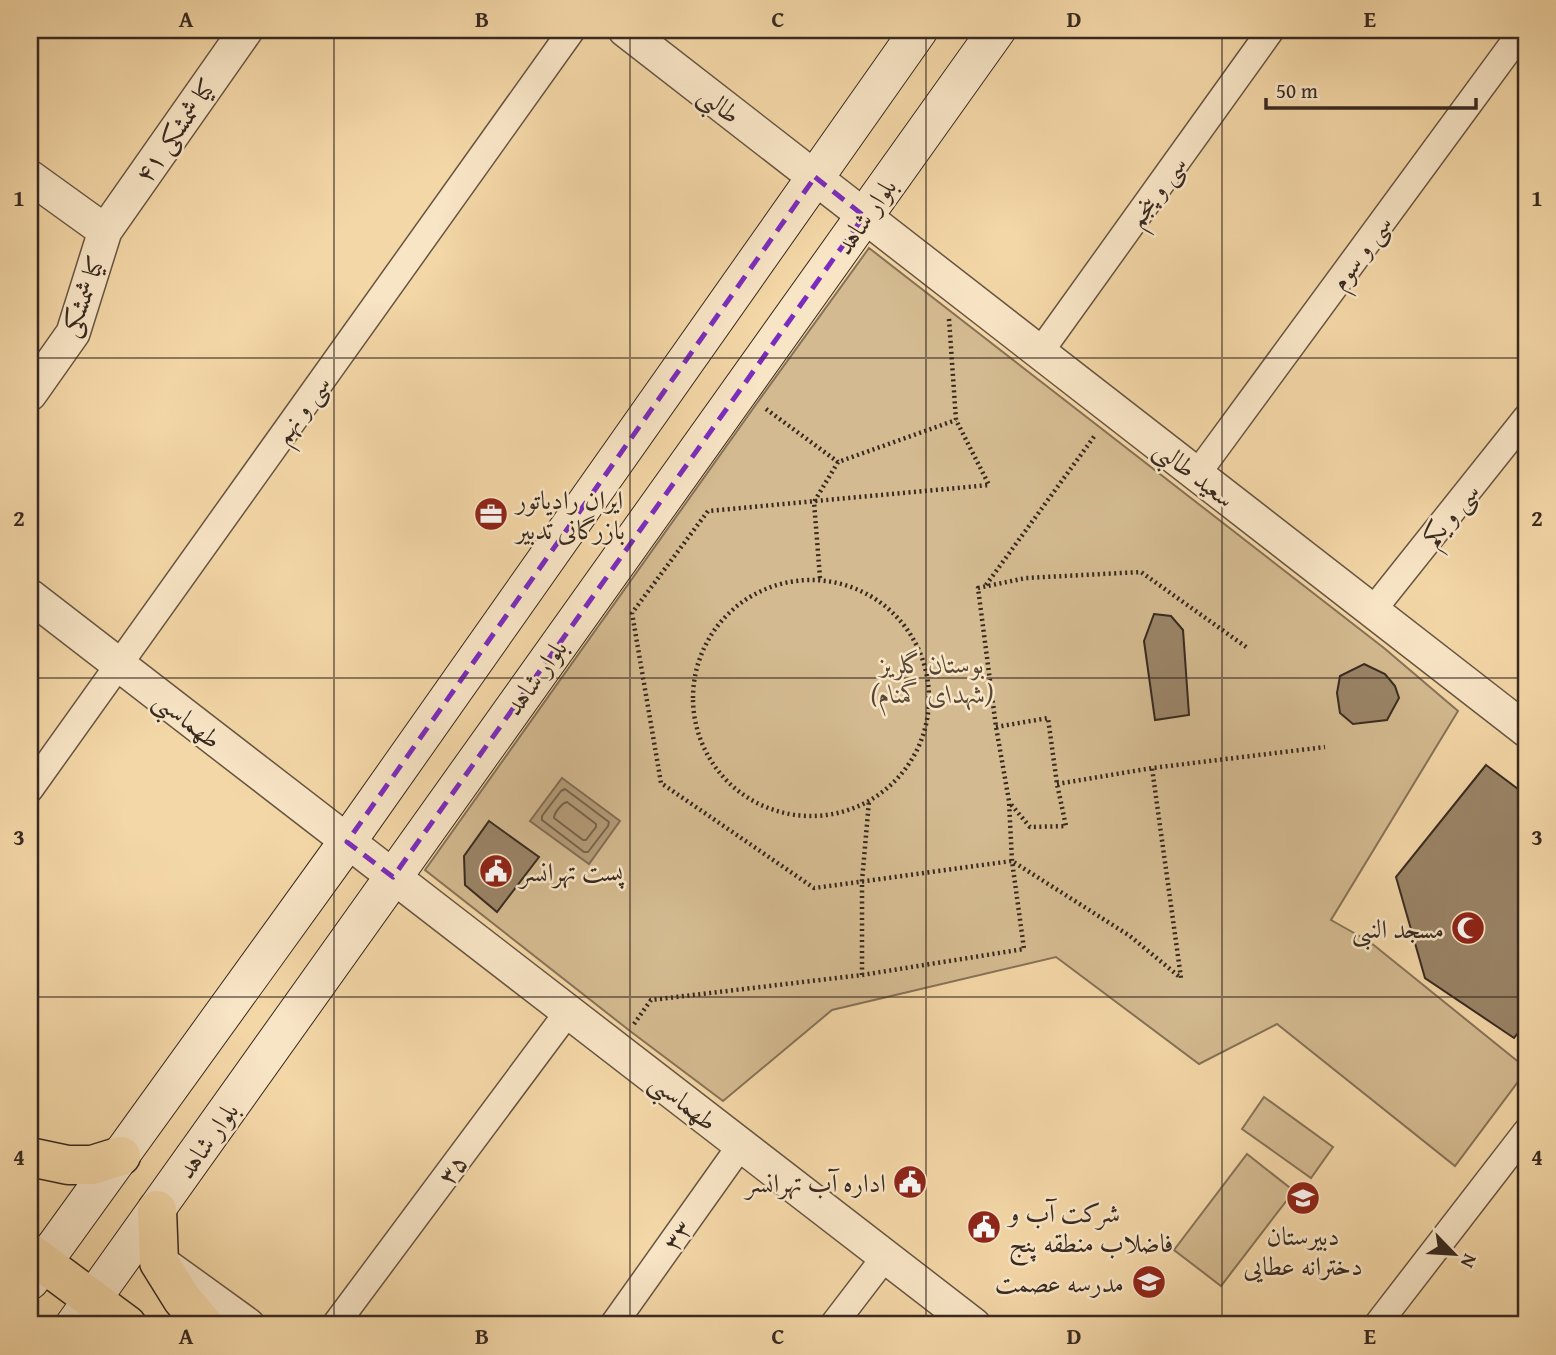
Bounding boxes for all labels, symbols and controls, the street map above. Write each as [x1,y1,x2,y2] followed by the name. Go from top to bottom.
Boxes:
[179,2,194,35] text: A
[475,2,489,35] text: B
[771,2,785,35] text: C
[1067,2,1082,35] text: D
[1364,2,1376,35] text: E
[1266,66,1476,110] scale bar
[124,69,226,191] street label: ۴۱ کیا شمشکی
[689,75,749,135] street label: طالبی
[1276,75,1318,106] text: 50 m
[1116,147,1200,239] street label: سی و پنجم
[824,169,906,263] street label: بلوار شاهد
[13,181,25,214] text: 1
[1531,181,1543,214] text: 1
[1319,206,1404,300] street label: سی و سوم
[49,250,115,342] street label: کیا شمشکی
[263,366,344,455] street label: سی و نهم
[1145,429,1244,519] street label: سعید طالبی
[1412,473,1493,558] street label: سی و یکم
[513,480,625,549] place label: ایران رادیاتور بازرگانی تدبیر
[472,495,510,533] office icon: ایران رادیاتور بازرگانی تدبیر
[13,501,25,534] text: 2
[1531,501,1543,534] text: 2
[494,631,576,723] street label: بلوار شاهد
[870,644,994,717] park label: بوستان گلریز (شهدای گمنام)
[145,680,230,760] street label: طهماسبی
[13,820,25,853] text: 3
[1531,820,1543,853] text: 3
[477,852,515,890] public building icon: پست تهرانسر
[517,852,624,891] place label: پست تهرانسر
[1352,909,1444,950] place label: مسجد النبی
[1449,909,1487,947] mosque icon: مسجد النبی
[641,1062,726,1142] street label: طهماسبی
[166,1093,248,1187] street label: بلوار شاهد
[13,1140,25,1173] text: 4
[1531,1140,1543,1173] text: 4
[427,1145,477,1193] street label: ۳۵
[743,1163,886,1202] place label: اداره آب تهرانسر
[891,1163,929,1201] public building icon: اداره آب تهرانسر
[1284,1179,1322,1217] school or university icon: دبیرستان دخترانه عطایی
[1006,1193,1173,1267] place label: شرکت آب و فاضلاب منطقه پنج
[965,1208,1003,1246] public building icon: شرکت آب و فاضلاب منطقه پنج
[652,1211,702,1259] street label: ۳۳
[1243,1216,1363,1285] place label: دبیرستان دخترانه عطایی
[1420,1218,1490,1288] north arrow
[1454,1250,1485,1273] text: N
[995,1263,1124,1302] place label: مدرسه عصمت
[1130,1263,1168,1301] school or university icon: مدرسه عصمت
[179,1319,194,1352] text: A
[475,1319,489,1352] text: B
[771,1319,785,1352] text: C
[1067,1319,1082,1352] text: D
[1364,1319,1376,1352] text: E

